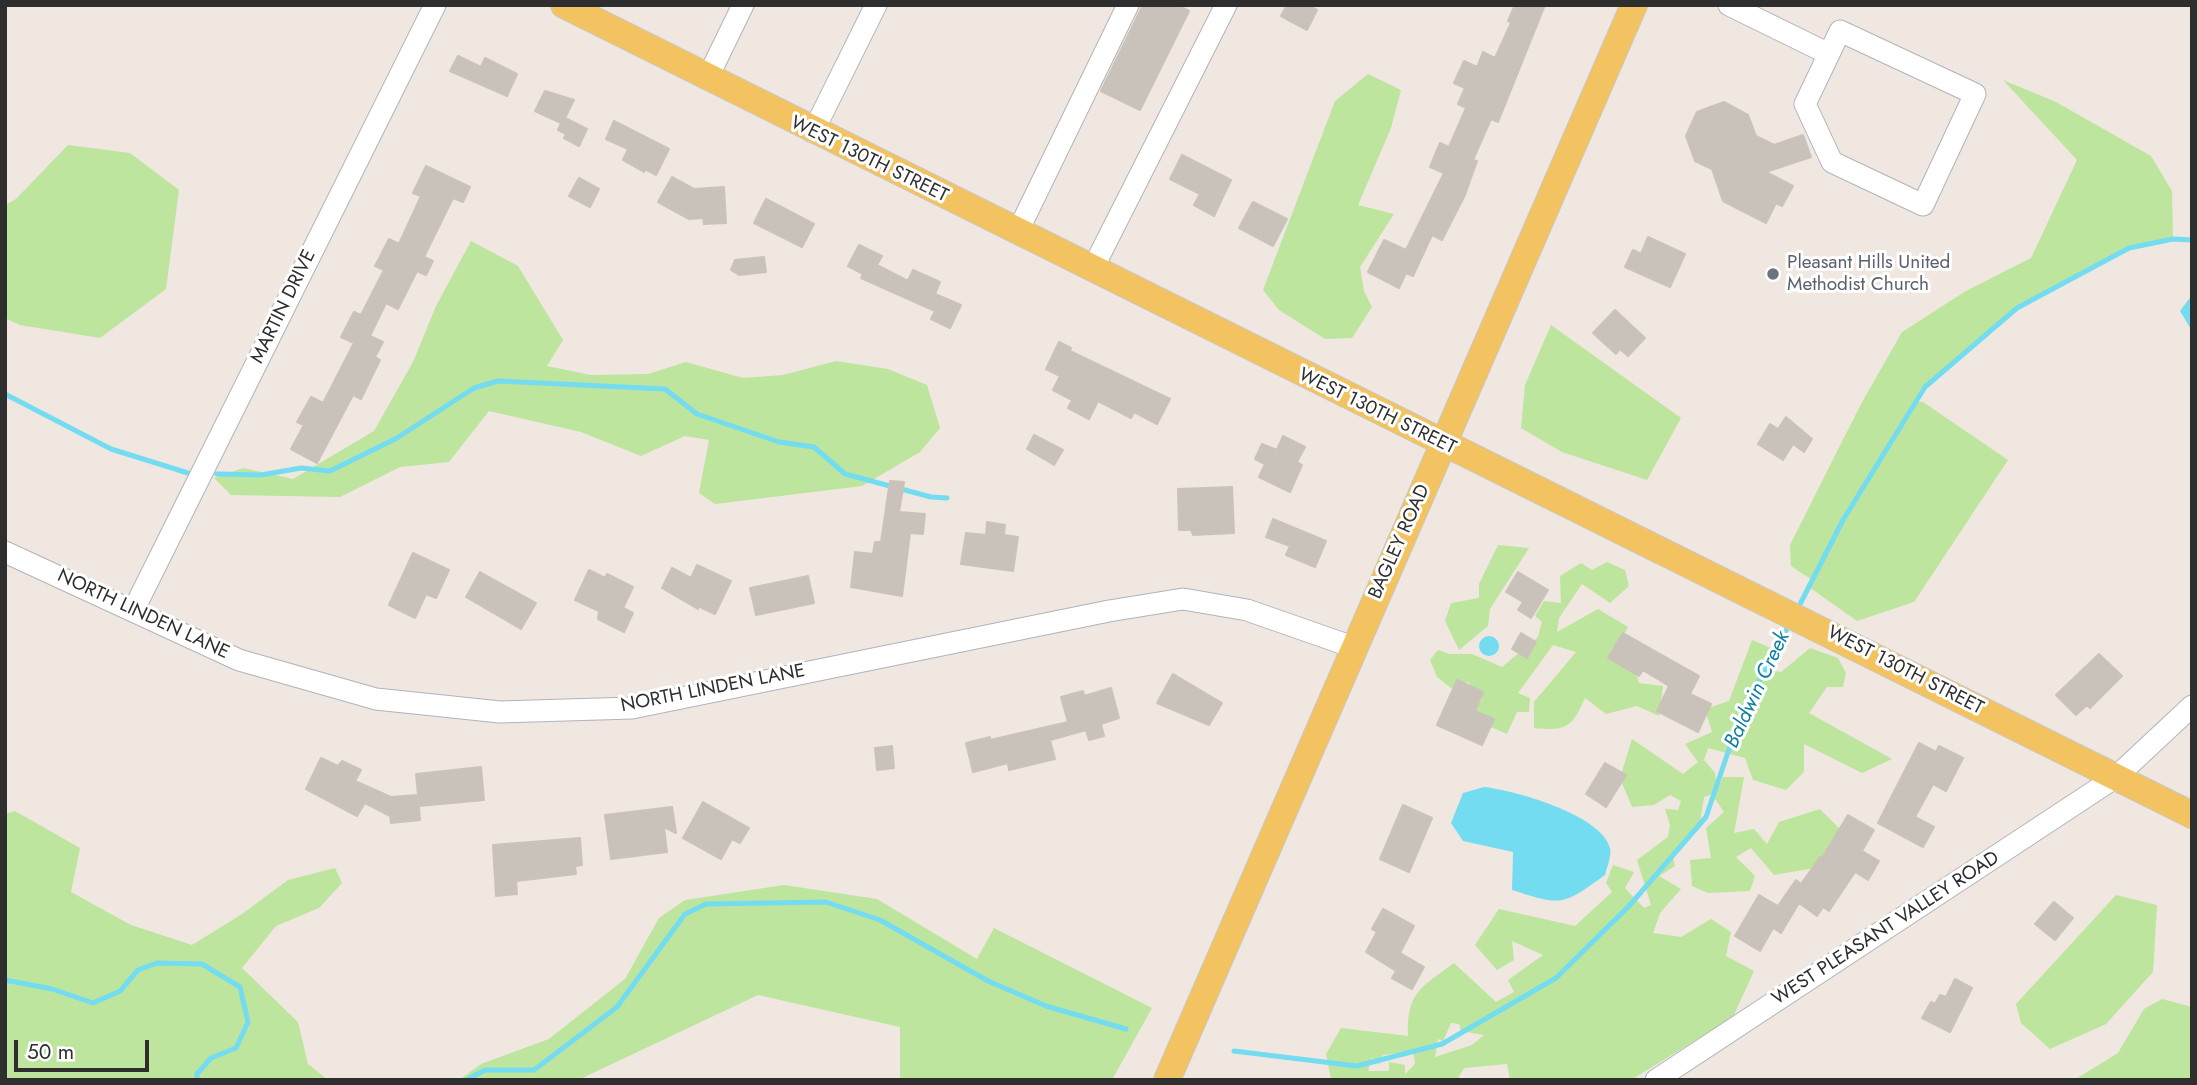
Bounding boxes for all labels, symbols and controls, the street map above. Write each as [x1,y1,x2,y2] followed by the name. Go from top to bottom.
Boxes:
[787,112,951,208] street label: WEST 130TH STREET
[247,246,321,368] street label: MARTIN DRIVE
[1787,252,1950,296] place label: Pleasant Hills United Methodist Church
[1765,266,1781,282] marker: Pleasant Hills United Methodist Church
[1295,364,1459,460] street label: WEST 130TH STREET
[1365,481,1435,603] street label: BAGLEY ROAD
[53,565,233,665] street label: NORTH LINDEN LANE
[1823,622,1987,720] street label: WEST 130TH STREET
[1720,628,1796,752] water label: Baldwin Creek
[619,660,807,718] street label: NORTH LINDEN LANE
[1768,847,2004,1011] street label: WEST PLEASANT VALLEY ROAD
[18,1026,152,1070] scale bar
[27,1037,74,1067] text: 50 m

